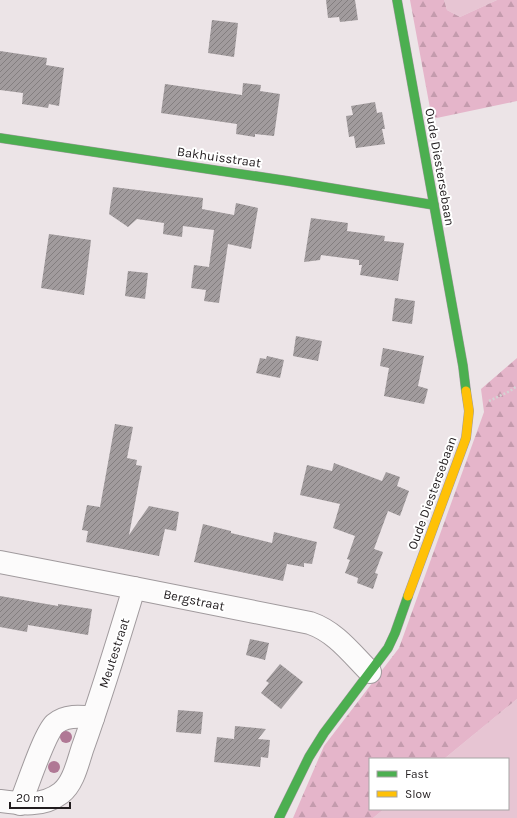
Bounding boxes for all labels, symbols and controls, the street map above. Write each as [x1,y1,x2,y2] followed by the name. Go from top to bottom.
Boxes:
[422,107,458,227] street label: Oude Diestersebaan
[176,144,262,170] street label: Bakhuisstraat
[405,434,459,552] street label: Oude Diestersebaan
[162,586,226,614] street label: Bergstraat
[96,616,132,690] street label: Meutestraat
[369,758,509,810] legend
[405,767,429,781] text: Fast
[10,784,70,810] scale bar
[405,787,431,801] text: Slow
[16,791,44,805] text: 20 m

